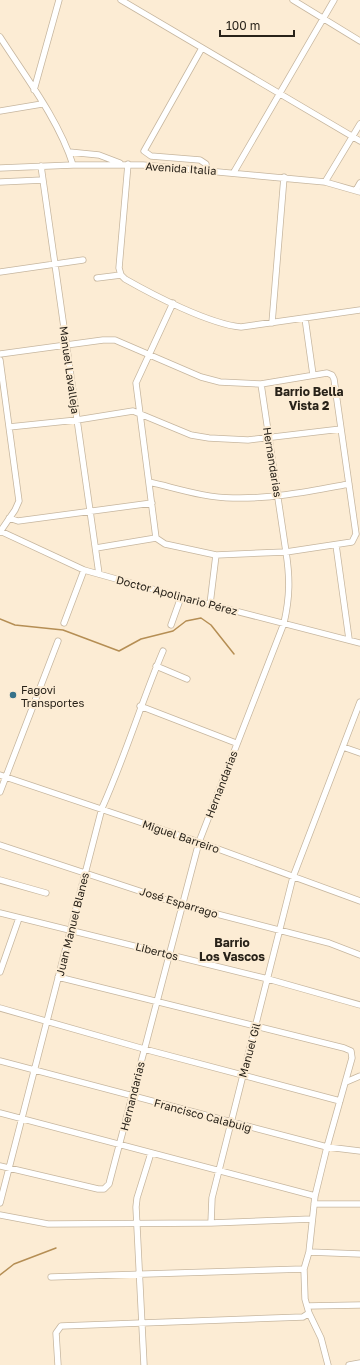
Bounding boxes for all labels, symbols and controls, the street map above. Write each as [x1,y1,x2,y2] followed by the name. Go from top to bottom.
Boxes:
[220,12,294,38] scale bar
[226,18,260,33] text: 100 m
[145,159,217,177] street label: Avenida Italia
[57,325,83,415] street label: Manuel Lavalleja
[275,384,343,413] district label: Barrio Bella Vista 2
[261,426,285,498] street label: Hernandarias
[115,573,239,618] street label: Doctor Apolinario Pérez
[21,683,84,709] place label: Fagovi Transportes
[8,690,18,700] marker: Fagovi Transportes
[202,748,240,819] street label: Hernandarias
[141,817,222,855] street label: Miguel Barreiro
[53,871,91,977] street label: Juan Manuel Blanes
[138,884,220,920] street label: José Esparrago
[199,935,265,964] district label: Barrio Los Vascos
[134,939,180,963] street label: Libertos
[235,1021,263,1079] street label: Manuel Gil
[117,1060,147,1132] street label: Hernandarias
[153,1096,253,1134] street label: Francisco Calabuig

